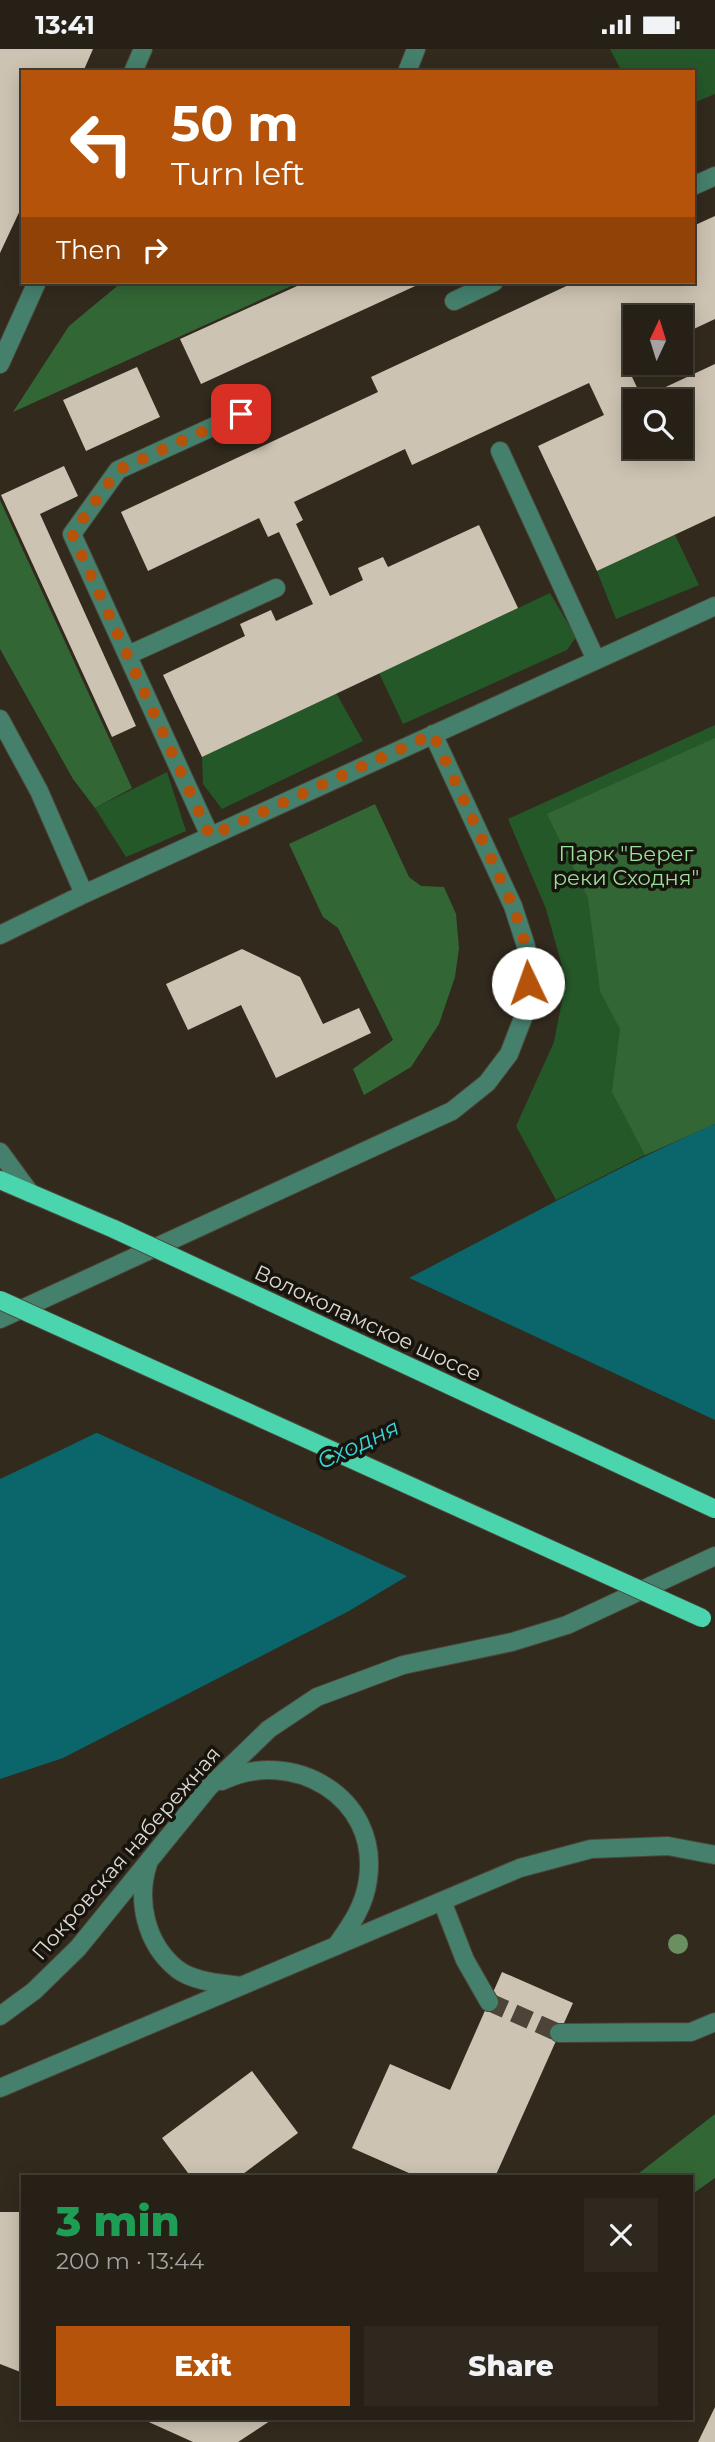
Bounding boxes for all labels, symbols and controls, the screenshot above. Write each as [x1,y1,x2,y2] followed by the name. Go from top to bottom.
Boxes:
[35,9,95,41] text: 13:41
[171,94,299,153] text: 50 m
[56,98,147,189] icon: left
[171,154,305,193] text: Turn left
[136,231,174,269] icon: right
[56,234,122,266] text: Then
[623,305,693,375] north arrow
[623,305,693,459] map controls
[211,384,271,444] pin
[623,389,693,459] button: search
[222,395,260,433] icon: arrive
[553,841,699,890] park label: Парк "Берег реки Сходня"
[491,946,565,1020] position arrow
[251,1259,485,1387] street label: Волоколамское шоссе
[313,1413,403,1475] water label: Сходня
[27,1741,225,1965] street label: Покровская набережная
[56,2195,180,2247] text: 3 min
[584,2198,658,2272] button: close
[56,2247,204,2275] text: 200 m · 13:44
[56,2326,350,2406] button: Exit
[364,2326,658,2406] button: Share

